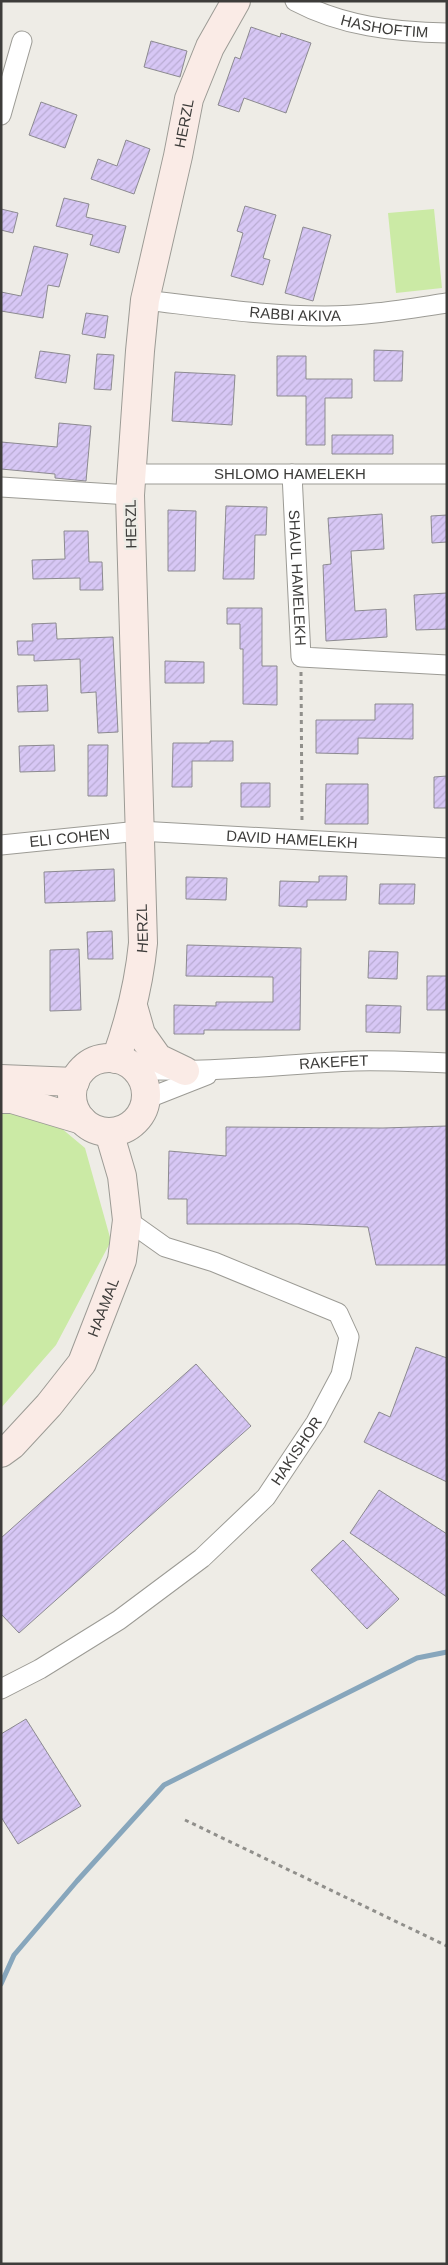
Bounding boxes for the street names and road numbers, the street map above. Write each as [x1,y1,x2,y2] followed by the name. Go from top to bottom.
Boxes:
[339,11,429,40] street label: HASHOFTIM
[171,98,197,149] street label: HERZL
[249,303,341,324] street label: RABBI AKIVA
[214,465,366,482] street label: SHLOMO HAMELEKH
[122,499,139,549] street label: HERZL
[286,509,309,646] street label: SHAUL HAMELEKH
[28,825,111,850] street label: ELI COHEN
[226,827,358,851] street label: DAVID HAMELEKH
[133,904,151,954] street label: HERZL
[299,1052,368,1072] street label: RAKEFET
[84,1276,122,1339] street label: HAAMAL
[267,1413,325,1488] street label: HAKISHOR

